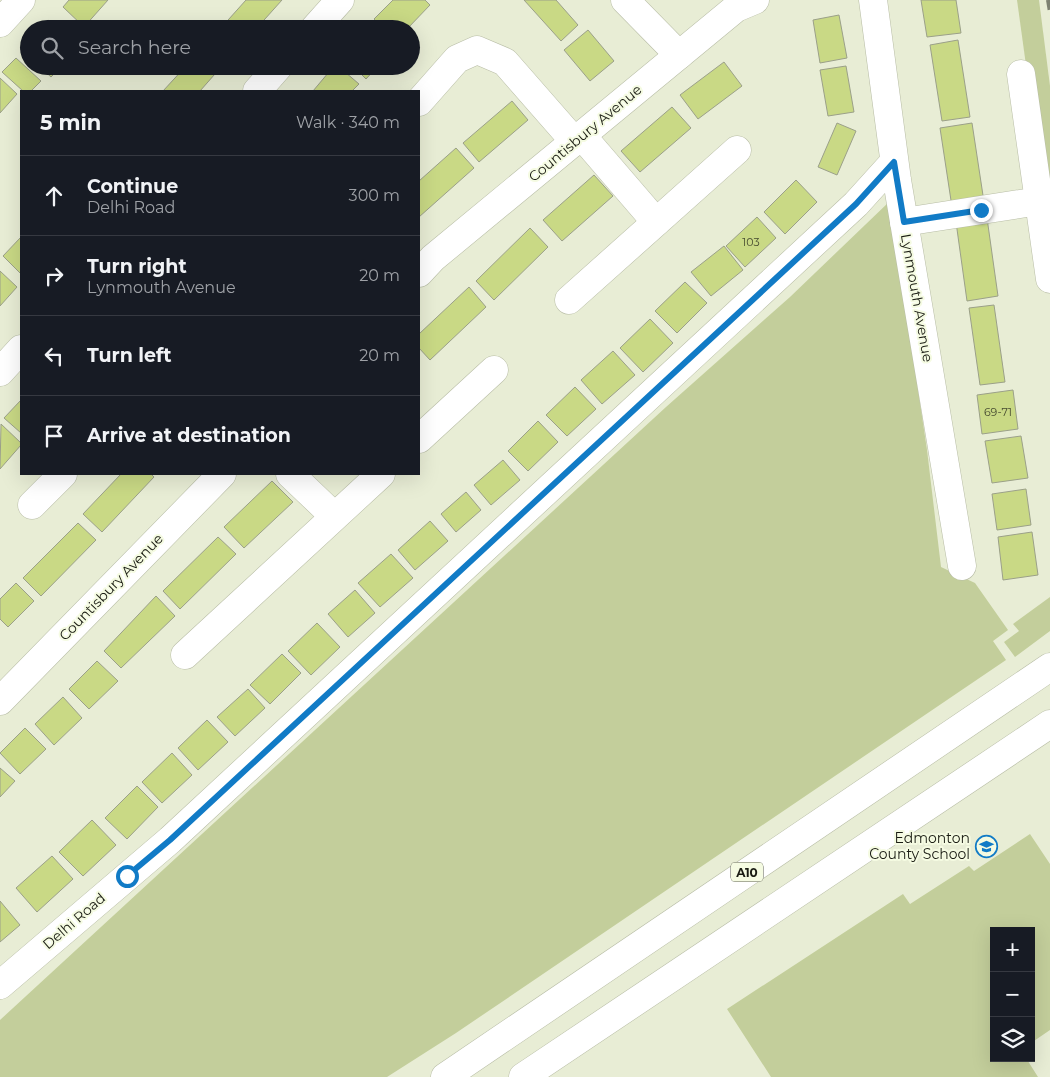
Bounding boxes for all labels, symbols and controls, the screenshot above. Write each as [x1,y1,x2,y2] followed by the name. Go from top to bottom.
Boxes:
[20,20,420,75] search box
[38,34,66,62] icon: search
[78,36,191,59] text: Search here
[525,80,645,186] street label: Countisbury Avenue
[40,110,101,135] text: 5 min
[296,113,400,132] text: Walk · 340 m
[87,175,178,198] text: Continue
[40,182,68,210] icon: ahead
[349,186,400,205] text: 300 m
[87,198,175,217] text: Delhi Road
[970,199,993,222] route end
[897,232,937,364] street label: Lynmouth Avenue
[742,235,760,249] house number: 103
[87,255,187,278] text: Turn right
[40,262,68,290] icon: right
[359,266,400,285] text: 20 m
[87,278,236,297] text: Lynmouth Avenue
[40,342,68,370] icon: left
[87,344,172,367] text: Turn left
[359,346,400,365] text: 20 m
[984,405,1012,419] house number: 69-71
[40,422,68,450] icon: arrive
[87,424,291,447] text: Arrive at destination
[55,530,167,644] street label: Countisbury Avenue
[869,829,970,863] place label: Edmonton County School
[974,834,998,858] school or university icon: Edmonton County School
[731,862,763,882] road number: A10
[116,865,139,888] route start
[39,889,109,953] street label: Delhi Road
[990,927,1035,1062] map controls
[990,927,1035,972] button: +
[990,972,1035,1017] button: −
[990,1017,1035,1062] button: layers

